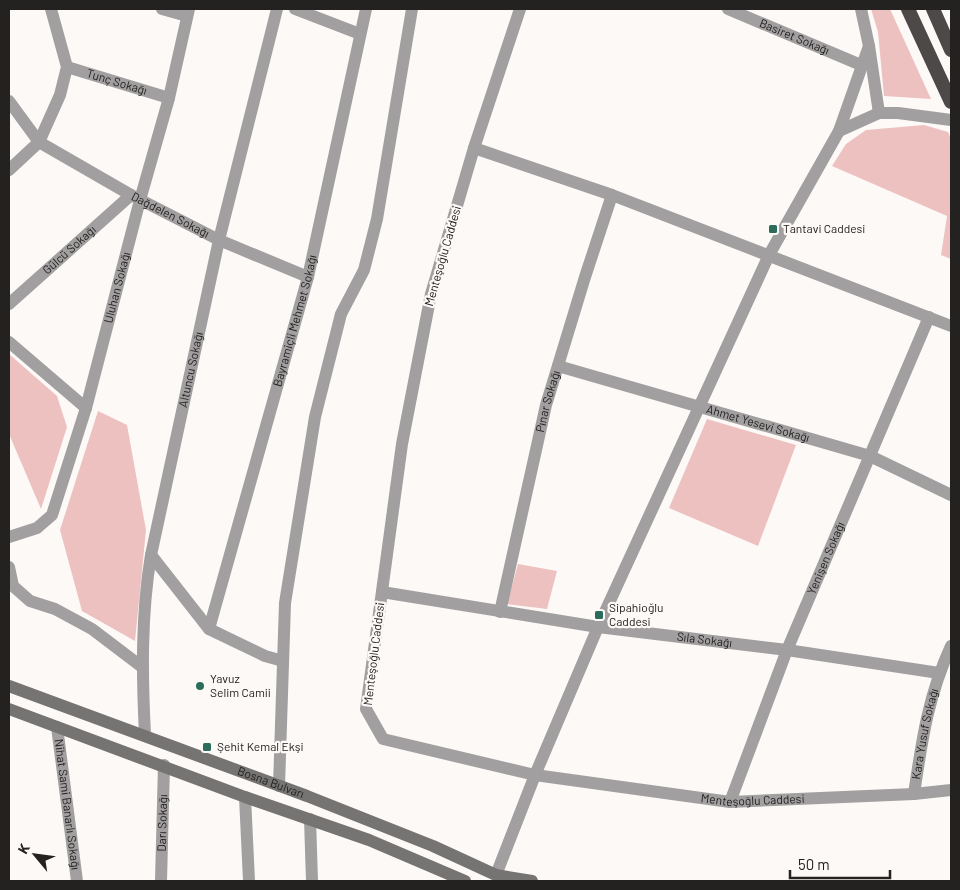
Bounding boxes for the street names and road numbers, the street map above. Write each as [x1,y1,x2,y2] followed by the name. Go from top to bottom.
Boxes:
[758,15,832,57] street label: Basiret Sokağı
[85,65,149,97] street label: Tunç Sokağı
[129,188,212,240] street label: Dağdelen Sokağı
[421,204,463,308] street label: Menteşoğlu Caddesi
[39,222,98,277] street label: Gülcü Sokağı
[100,250,132,324] street label: Uluhan Sokağı
[270,253,319,388] street label: Bayramiçli Mehmet Sokağı
[175,330,205,409] street label: Altuncu Sokağı
[532,368,562,434] street label: Pınar Sokağı
[705,401,811,444] street label: Ahmet Yesevi Sokağı
[804,519,847,596] street label: Yenişen Sokağı
[360,601,386,706] street label: Menteşoğlu Caddesi
[676,629,733,649] street label: Sıla Sokağı
[908,686,940,780] street label: Kara Yusuf Sokağı
[53,738,83,871] street label: Nihat Sami Banarlı Sokağı
[236,763,306,800] street label: Bosna Bulvarı
[700,790,805,808] street label: Menteşoğlu Caddesi
[154,794,169,852] street label: Darı Sokağı

